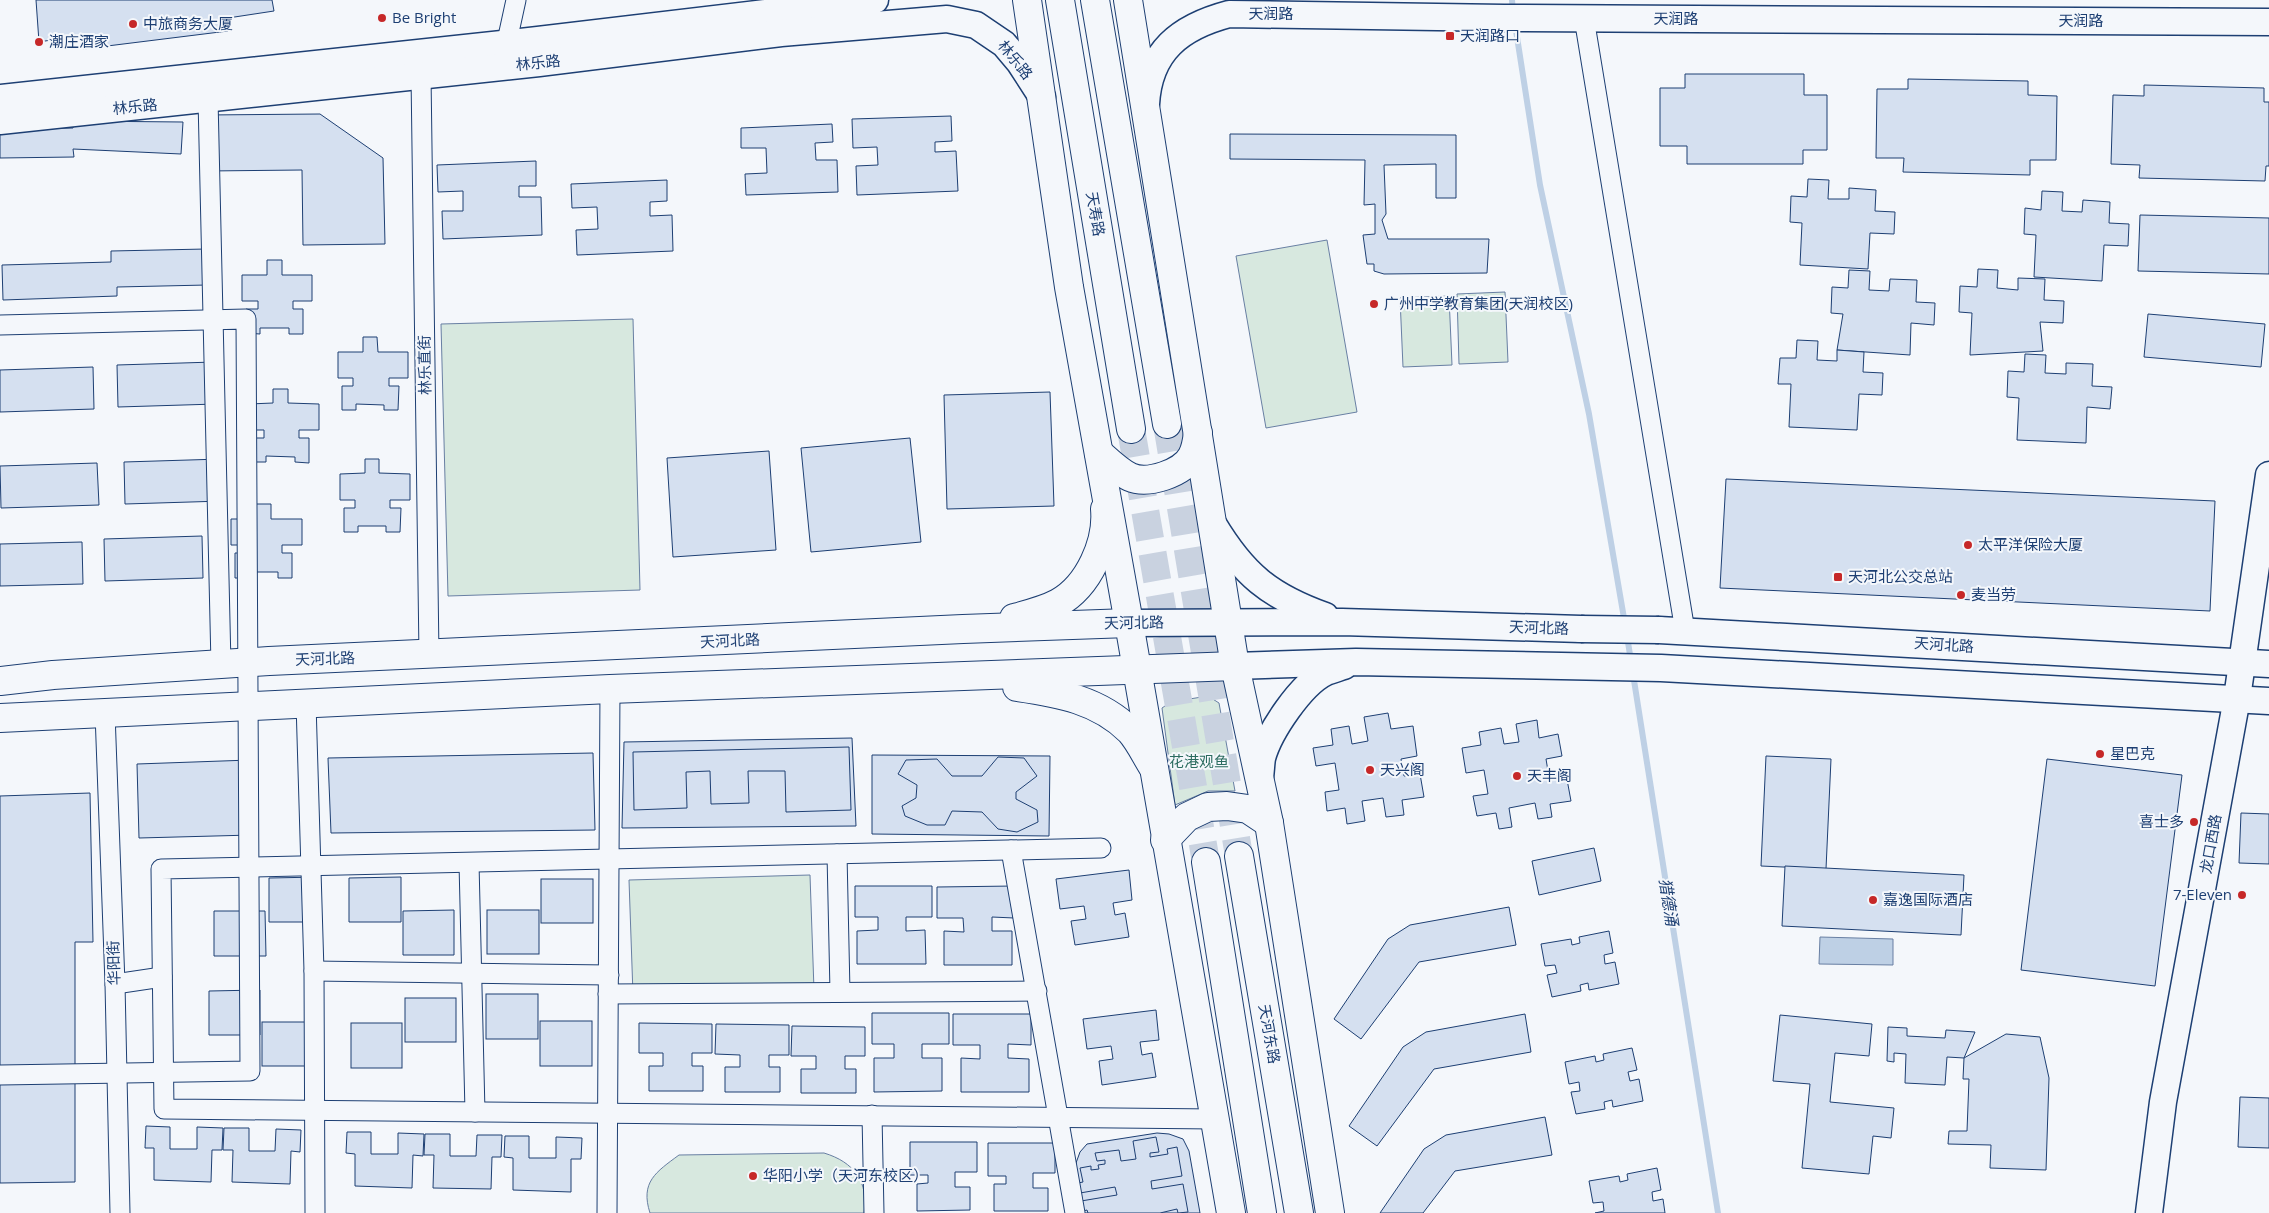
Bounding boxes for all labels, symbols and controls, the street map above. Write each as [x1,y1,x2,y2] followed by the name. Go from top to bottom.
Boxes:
[1248,3,1294,23] street label: 天润路
[392,7,456,27] place label: Be Bright
[1653,8,1699,28] street label: 天润路
[2058,10,2104,30] street label: 天润路
[376,12,388,24] marker: Be Bright
[143,13,233,33] place label: 中旅商务大厦
[127,18,139,30] marker: 中旅商务大厦
[1460,25,1520,45] place label: 天润路口
[1444,30,1456,42] marker: 天润路口
[49,31,109,51] place label: 潮庄酒家
[33,36,45,48] marker: 潮庄酒家
[994,36,1038,83] street label: 林乐路
[514,50,561,74] street label: 林乐路
[111,94,158,118] street label: 林乐路
[1082,190,1110,238] street label: 天寿路
[1384,293,1573,313] place label: 广州中学教育集团(天润校区)
[1368,298,1380,310] marker: 广州中学教育集团(天润校区)
[413,335,435,395] street label: 林乐直街
[1978,534,2083,554] place label: 太平洋保险大厦
[1962,539,1974,551] marker: 太平洋保险大厦
[1848,566,1953,586] place label: 天河北公交总站
[1832,571,1844,583] marker: 天河北公交总站
[1971,584,2016,604] place label: 麦当劳
[1955,589,1967,601] marker: 麦当劳
[1104,611,1164,633] street label: 天河北路
[1509,616,1569,638] street label: 天河北路
[699,628,760,652] street label: 天河北路
[1913,632,1975,656] street label: 天河北路
[295,647,355,669] street label: 天河北路
[2110,743,2155,763] place label: 星巴克
[2094,748,2106,760] marker: 星巴克
[1169,751,1229,771] park label: 花港观鱼
[1380,759,1425,779] place label: 天兴阁
[1364,764,1376,776] marker: 天兴阁
[1527,765,1572,785] place label: 天丰阁
[1511,770,1523,782] marker: 天丰阁
[2139,811,2184,831] place label: 喜士多
[2195,813,2225,875] street label: 龙口西路
[2188,816,2200,828] marker: 喜士多
[1654,877,1684,929] water label: 猎德涌
[2173,884,2232,904] place label: 7-Eleven
[1883,889,1973,909] place label: 嘉逸国际酒店
[2236,889,2248,901] marker: 7-Eleven
[1867,894,1879,906] marker: 嘉逸国际酒店
[102,940,124,986] street label: 华阳街
[1255,1003,1285,1065] street label: 天河东路
[763,1165,928,1185] place label: 华阳小学（天河东校区）
[747,1170,759,1182] marker: 华阳小学（天河东校区）

